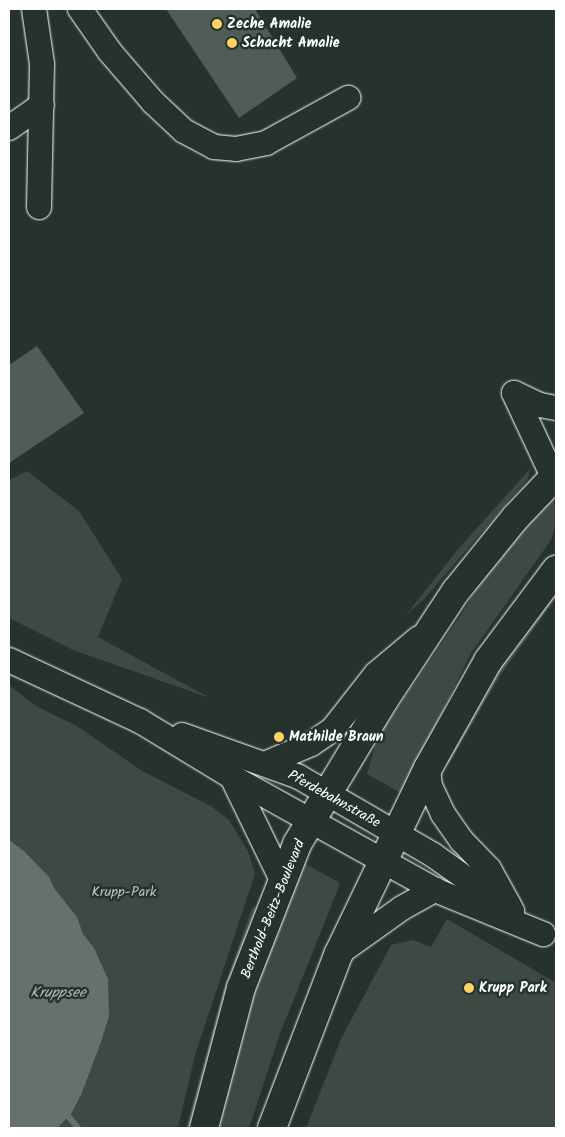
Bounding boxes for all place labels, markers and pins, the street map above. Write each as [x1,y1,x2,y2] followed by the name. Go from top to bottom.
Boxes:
[227,16,311,32] place label: Zeche Amalie
[211,18,223,30] marker: Zeche Amalie
[242,35,340,51] place label: Schacht Amalie
[226,37,238,49] marker: Schacht Amalie
[289,729,384,745] place label: Mathilde Braun
[273,731,285,743] marker: Mathilde Braun
[479,980,547,996] place label: Krupp Park
[463,982,475,994] marker: Krupp Park

